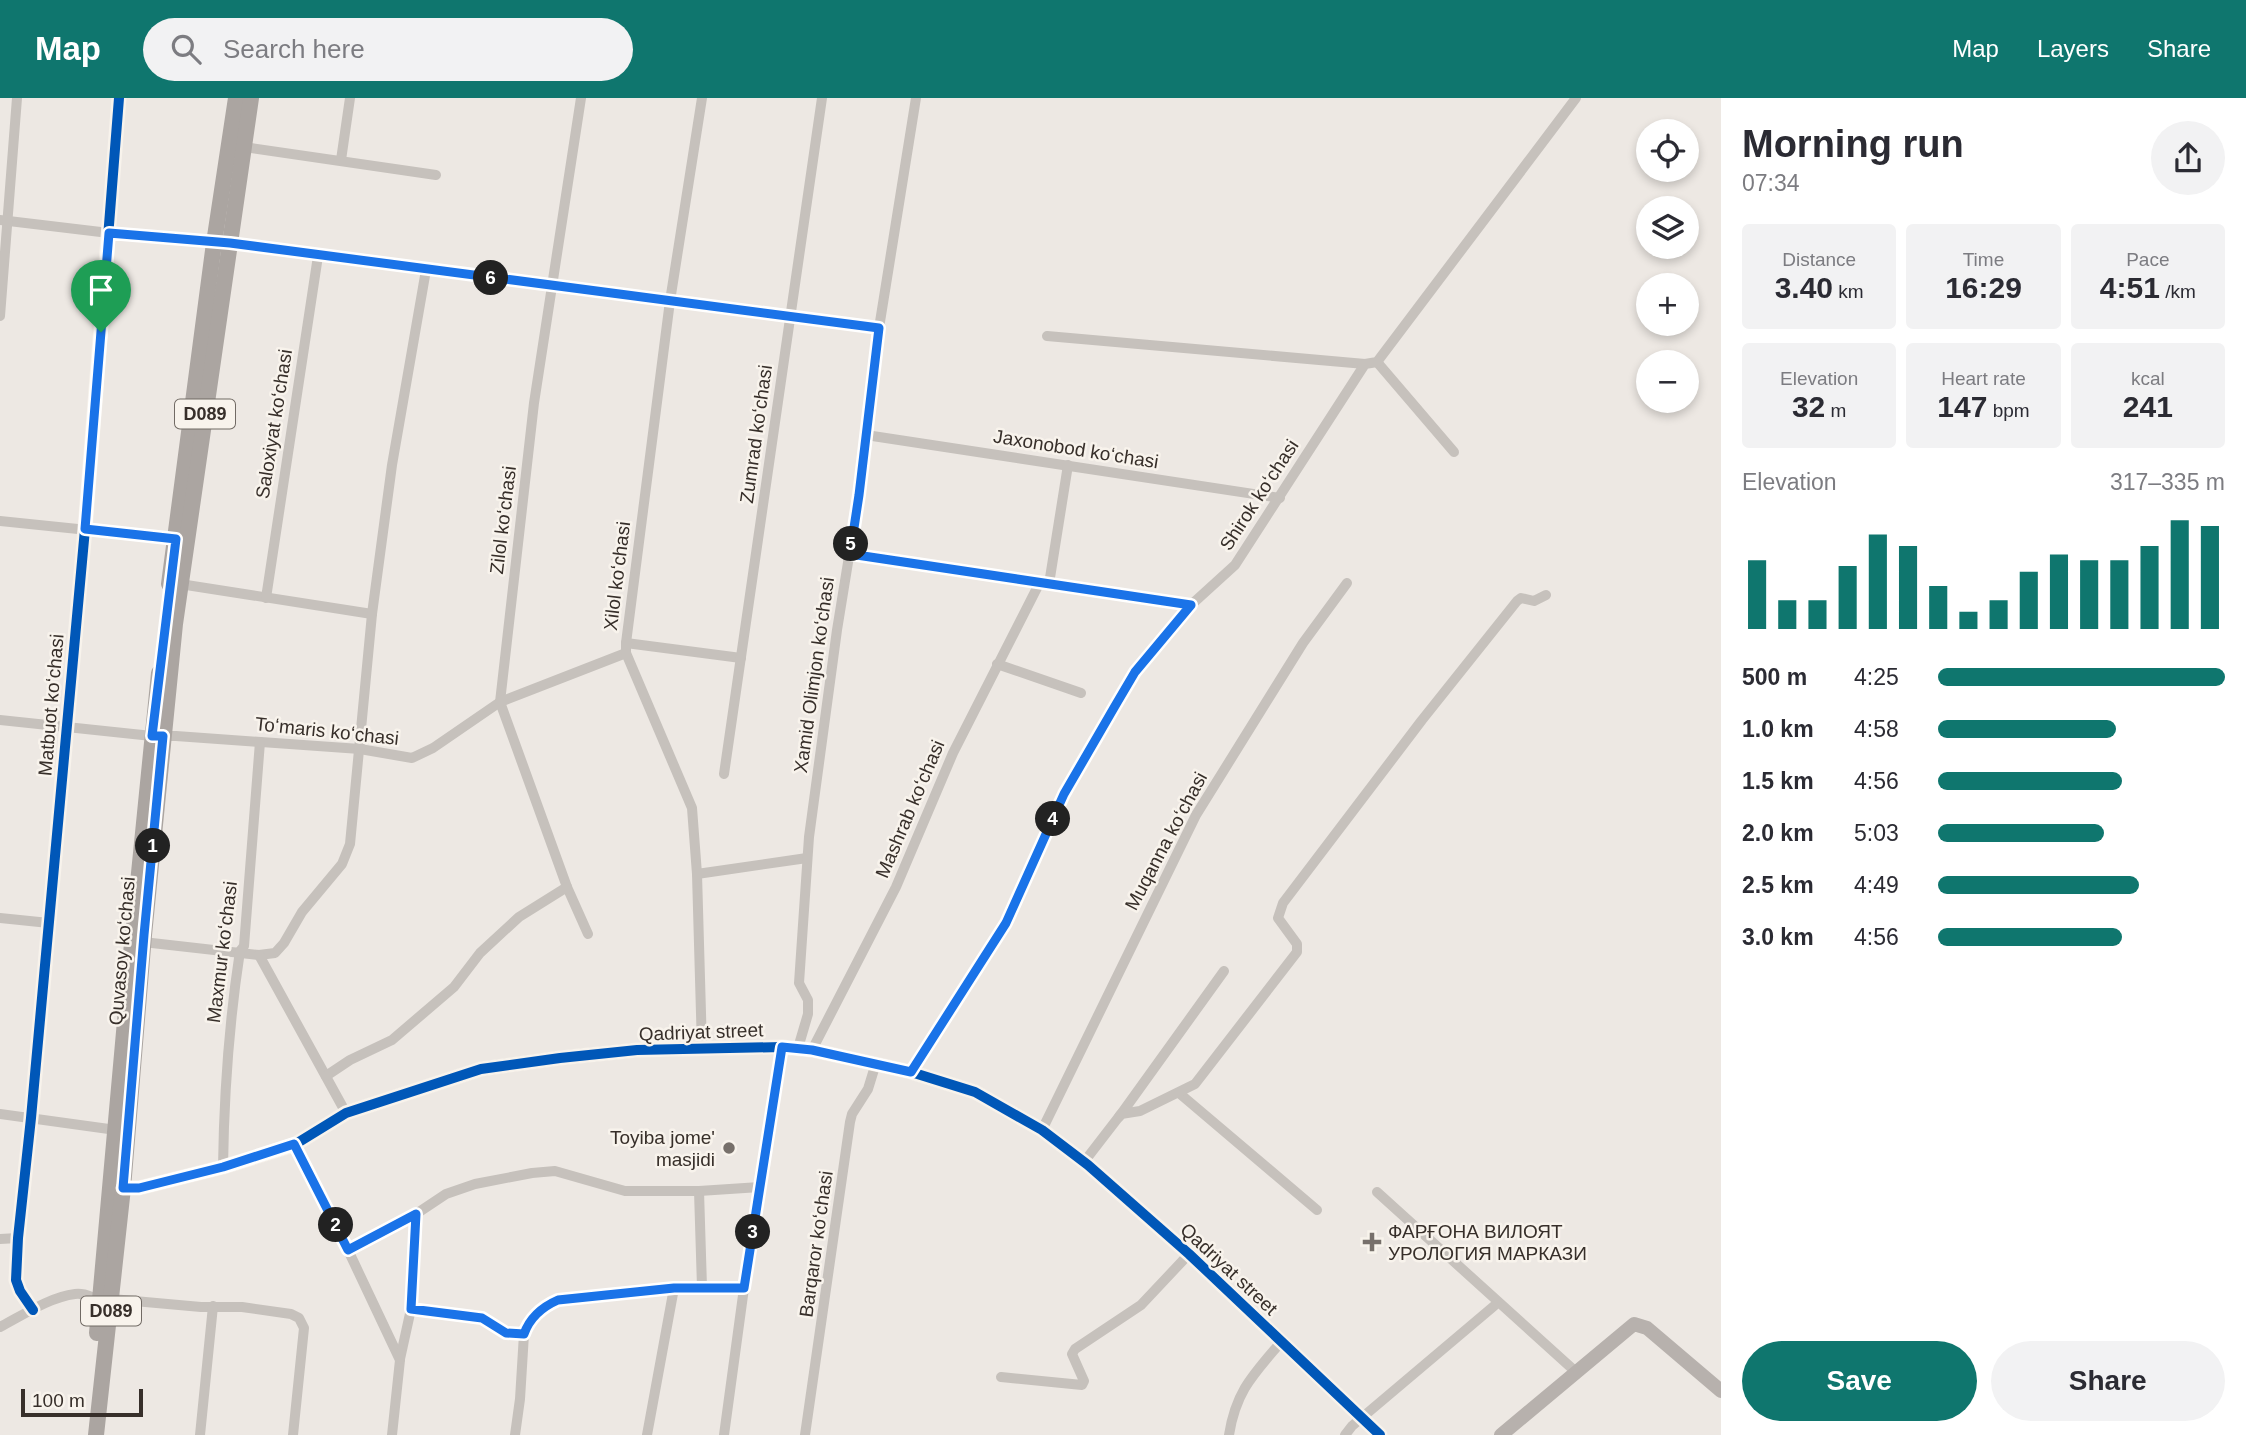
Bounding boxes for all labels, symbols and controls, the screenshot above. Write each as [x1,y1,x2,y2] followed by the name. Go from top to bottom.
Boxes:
[143,18,633,81] search box
[35,30,101,67] text: Map
[167,30,205,68] icon: search
[223,34,365,64] text: Search here
[1952,35,1999,62] text: Map
[2037,35,2109,62] text: Layers
[2147,35,2211,62] text: Share
[1636,119,1699,413] map controls
[1636,119,1699,182] button: locate
[2151,121,2225,195] button: share
[1742,123,1964,165] text: Morning run
[1742,170,1800,196] text: 07:34
[1636,196,1699,259] button: layers
[1782,249,1856,270] text: Distance
[1963,249,2004,270] text: Time
[2126,249,2169,270] text: Pace
[71,260,131,332] pin
[474,260,508,296] pin: 6
[485,267,496,288] text: 6
[82,271,120,309] icon: arrive
[1775,271,1833,304] text: 3.40
[1945,271,2022,304] text: 16:29
[2100,271,2160,304] text: 4:51
[1636,273,1699,336] button: +
[1833,281,1864,302] text: km
[2160,281,2196,302] text: /km
[252,348,296,500] street label: Saloxiyat koʻchasi
[1636,350,1699,413] button: −
[736,364,776,504] street label: Zumrad koʻchasi
[1780,368,1858,389] text: Elevation
[1941,368,2026,389] text: Heart rate
[2131,368,2165,389] text: kcal
[1792,390,1825,423] text: 32
[1937,390,1987,423] text: 147
[2123,390,2173,423] text: 241
[175,400,235,428] road number: D089
[1825,400,1846,421] text: m
[1987,400,2030,421] text: bpm
[992,426,1160,472] street label: Jaxonobod koʻchasi
[1215,436,1303,554] street label: Shirok koʻchasi
[486,465,520,575] street label: Zilol koʻchasi
[1742,469,1837,495] text: Elevation
[2110,469,2225,495] text: 317–335 m
[600,520,634,632] street label: Xilol koʻchasi
[834,526,868,562] pin: 5
[845,533,856,554] text: 5
[790,576,838,774] street label: Xamid Olimjon koʻchasi
[34,633,68,777] street label: Matbuot koʻchasi
[1742,664,1807,690] text: 500 m
[1854,664,1899,690] text: 4:25
[254,713,400,749] street label: Toʻmaris koʻchasi
[1742,716,1814,742] text: 1.0 km
[1854,716,1899,742] text: 4:58
[871,737,949,881] street label: Mashrab koʻchasi
[1121,768,1211,914] street label: Muqanna koʻchasi
[1742,768,1814,794] text: 1.5 km
[1854,768,1899,794] text: 4:56
[1036,802,1070,836] pin: 4
[1047,808,1058,829] text: 4
[1742,820,1814,846] text: 2.0 km
[1854,820,1899,846] text: 5:03
[136,828,170,864] pin: 1
[147,835,158,856] text: 1
[1742,872,1814,898] text: 2.5 km
[1854,872,1899,898] text: 4:49
[105,876,139,1026] street label: Quvasoy koʻchasi
[203,880,241,1024] street label: Maxmur koʻchasi
[1742,924,1814,950] text: 3.0 km
[1854,924,1899,950] text: 4:56
[638,1019,764,1045] street label: Qadriyat street
[610,1127,715,1170] place label: Toyiba jome' masjidi
[721,1140,737,1156] marker: Toyiba jome' masjidi
[795,1169,837,1319] street label: Barqaror koʻchasi
[318,1208,354,1242] pin: 2
[330,1214,341,1235] text: 2
[736,1214,770,1250] pin: 3
[1176,1219,1282,1320] street label: Qadriyat street
[747,1221,758,1242] text: 3
[1388,1221,1587,1264] place label: ФАРҒОНА ВИЛОЯТ УРОЛОГИЯ МАРКАЗИ
[1362,1232,1382,1252] marker: ФАРҒОНА ВИЛОЯТ УРОЛОГИЯ МАРКАЗИ
[81,1296,141,1326] road number: D089
[1742,1341,1977,1421] button: Save
[1991,1341,2225,1421] button: Share
[21,1386,144,1418] scale bar
[32,1390,85,1411] text: 100 m

